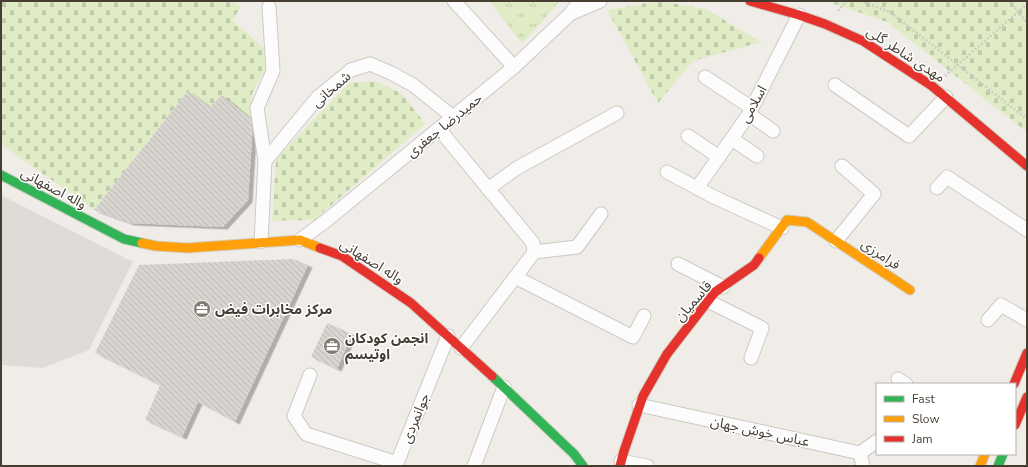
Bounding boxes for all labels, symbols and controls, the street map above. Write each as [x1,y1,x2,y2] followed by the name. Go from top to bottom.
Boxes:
[863,22,949,87] street label: مهدی شاطر گلی
[308,67,355,112] street label: شمخانی
[735,82,772,126] street label: اسلامی
[402,89,486,162] street label: حمیدرضا جعفری
[18,163,90,214] street label: واله اصفهانی
[336,234,407,288] street label: واله اصفهانی
[857,234,904,274] street label: فرامرزی
[670,277,716,326] street label: قاسمیان
[192,299,212,319] office icon: مرکز مخابرات فیض
[215,300,332,319] place label: مرکز مخابرات فیض
[345,329,428,365] place label: انجمن کودکان اوتیسم
[322,336,342,356] office icon: انجمن کودکان اوتیسم
[876,383,1016,455] legend
[397,390,434,446] street label: جوانمردی
[912,391,935,407] text: Fast
[912,411,940,427] text: Slow
[709,412,811,451] street label: عباس خوش جهان
[911,431,933,447] text: Jam

